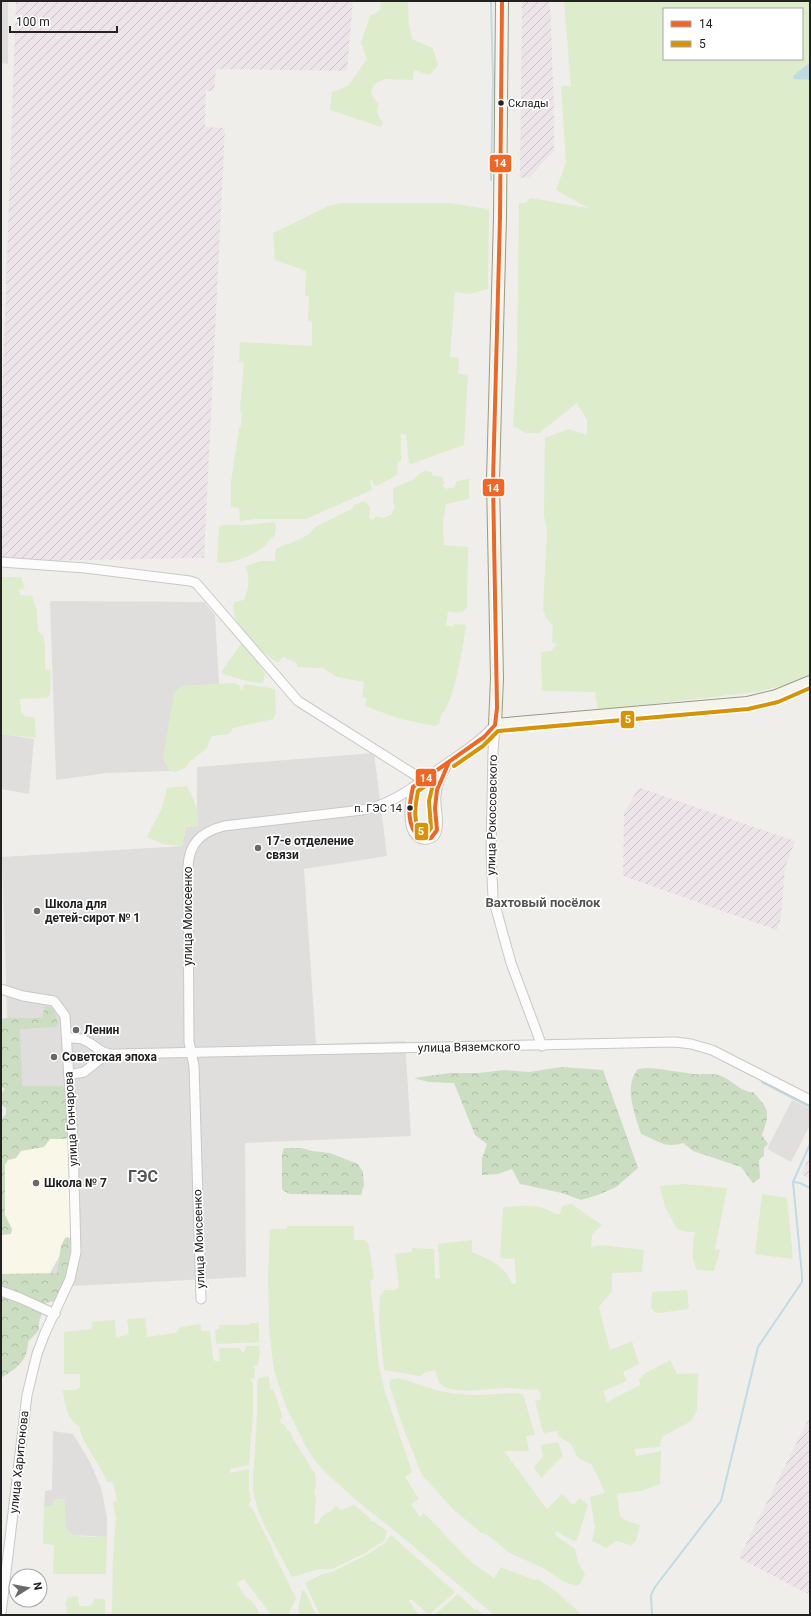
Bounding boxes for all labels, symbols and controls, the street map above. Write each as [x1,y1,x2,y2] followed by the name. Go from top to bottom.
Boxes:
[10,8,117,34] scale bar
[663,8,803,60] legend
[16,15,50,29] text: 100 m
[699,17,713,31] text: 14
[699,37,706,51] text: 5
[508,97,549,110] place label: Склады
[496,98,506,108] marker: Склады
[489,154,512,173] line badge: 14
[494,157,507,170] text: 14
[482,478,505,497] line badge: 14
[487,482,500,495] text: 14
[620,710,635,729] line badge: 5
[625,713,631,726] text: 5
[484,754,500,876] street label: улица Рокоссовского
[415,768,437,787] line badge: 14
[420,772,433,785] text: 14
[354,802,402,815] place label: п. ГЭС 14
[405,803,415,813] marker: п. ГЭС 14
[414,822,429,841] line badge: 5
[418,825,424,838] text: 5
[266,834,354,862] place label: 17-е отделение связи
[253,843,263,853] marker: 17-е отделение связи
[181,866,195,966] street label: улица Моисеенко
[486,895,601,910] district label: Вахтовый посёлок
[45,897,140,925] place label: Школа для детей-сирот № 1
[32,906,42,916] marker: Школа для детей-сирот № 1
[84,1023,120,1037] place label: Ленин
[71,1025,81,1035] marker: Ленин
[418,1039,521,1055] street label: улица Вяземского
[62,1050,157,1064] place label: Советская эпоха
[49,1052,59,1062] marker: Советская эпоха
[62,1071,80,1167] street label: улица Гончарова
[128,1167,158,1186] district label: ГЭС
[44,1176,107,1190] place label: Школа № 7
[31,1178,41,1188] marker: Школа № 7
[190,1189,208,1289] street label: улица Моисеенко
[7,1410,31,1514] street label: улица Харитонова
[8,1568,48,1608] north arrow
[30,1581,44,1591] text: N

